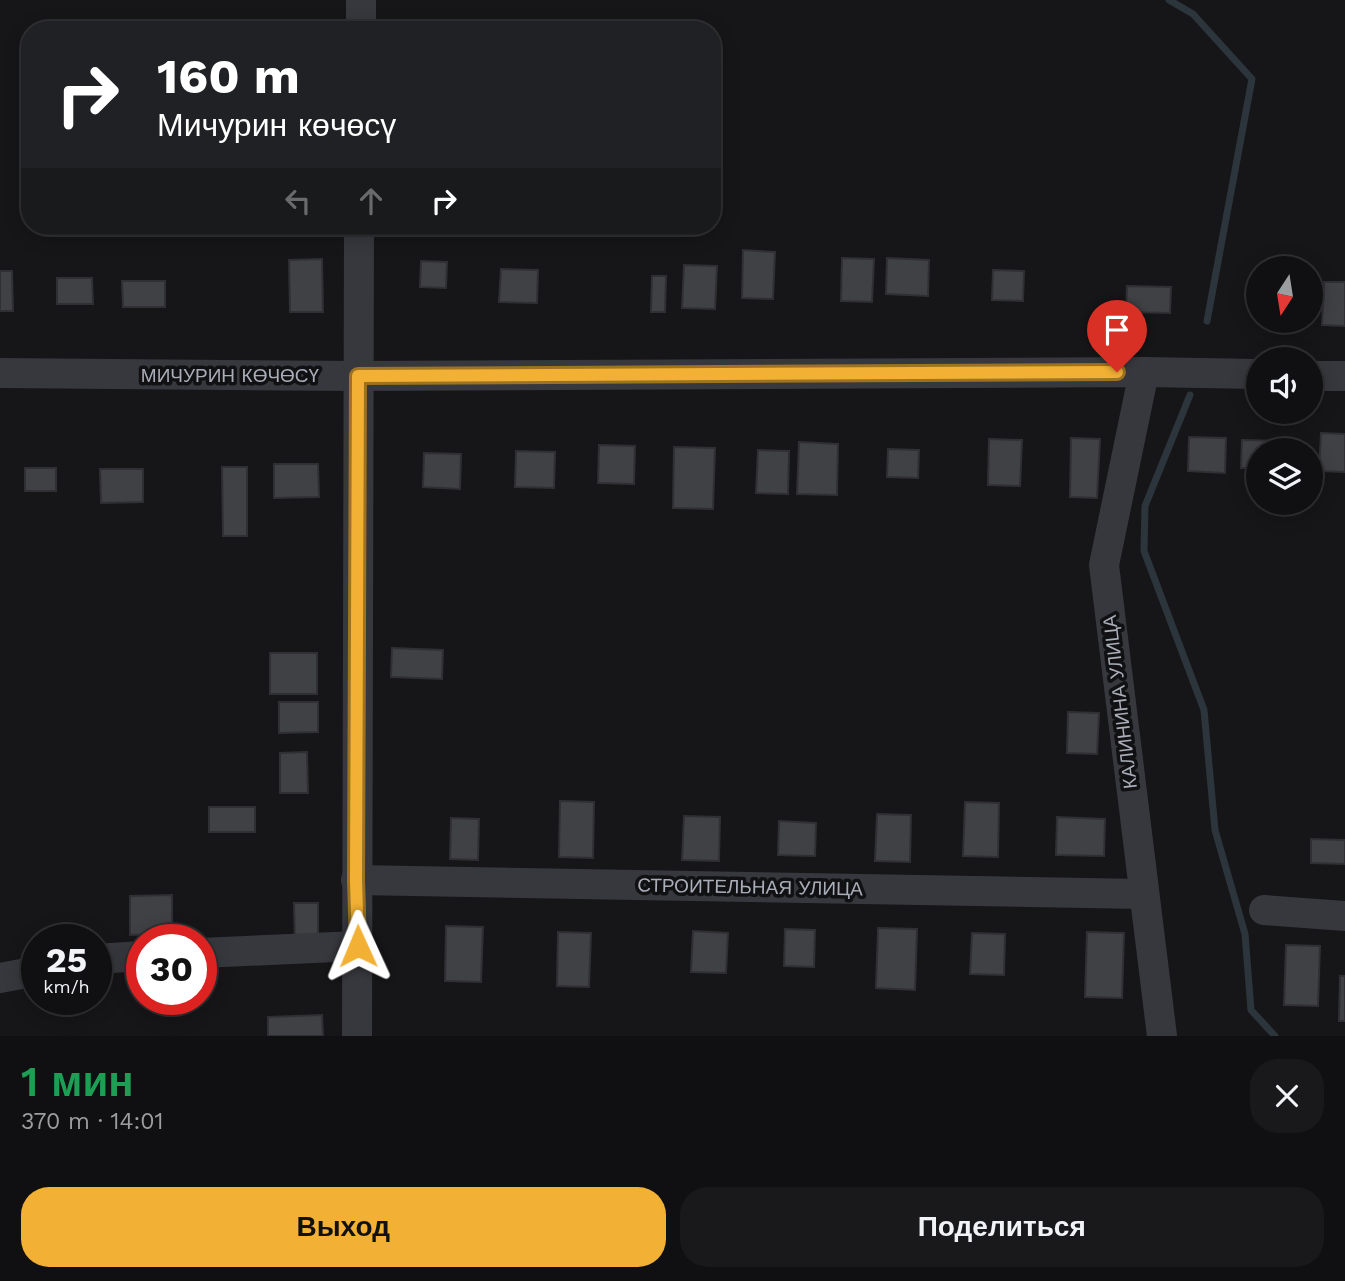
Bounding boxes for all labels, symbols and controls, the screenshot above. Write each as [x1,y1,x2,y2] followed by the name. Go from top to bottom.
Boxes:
[157,47,300,105] text: 160 m
[42,49,133,140] icon: right
[157,106,396,144] text: Мичурин көчөсү
[279,182,317,220] icon: left
[352,182,390,220] icon: ahead
[425,182,463,220] icon: right
[1246,256,1323,332] north arrow
[1246,256,1323,515] map controls
[1087,300,1147,372] pin
[1098,311,1136,349] icon: arrive
[1246,347,1323,424] button: sound
[141,364,320,387] street label: МИЧУРИН КӨЧӨСҮ
[1246,438,1323,515] button: layers
[1098,614,1142,790] street label: КАЛИНИНА УЛИЦА
[637,874,863,900] street label: СТРОИТЕЛЬНАЯ УЛИЦА
[321,909,395,983] position arrow
[126,924,217,1015] speed limit sign: 30
[46,939,87,981] text: 25
[43,976,90,997] text: km/h
[21,1057,134,1106] text: 1 мин
[1250,1059,1324,1133] button: close
[21,1108,164,1135] text: 370 m · 14:01
[21,1187,666,1267] button: Выход
[680,1187,1324,1267] button: Поделиться

